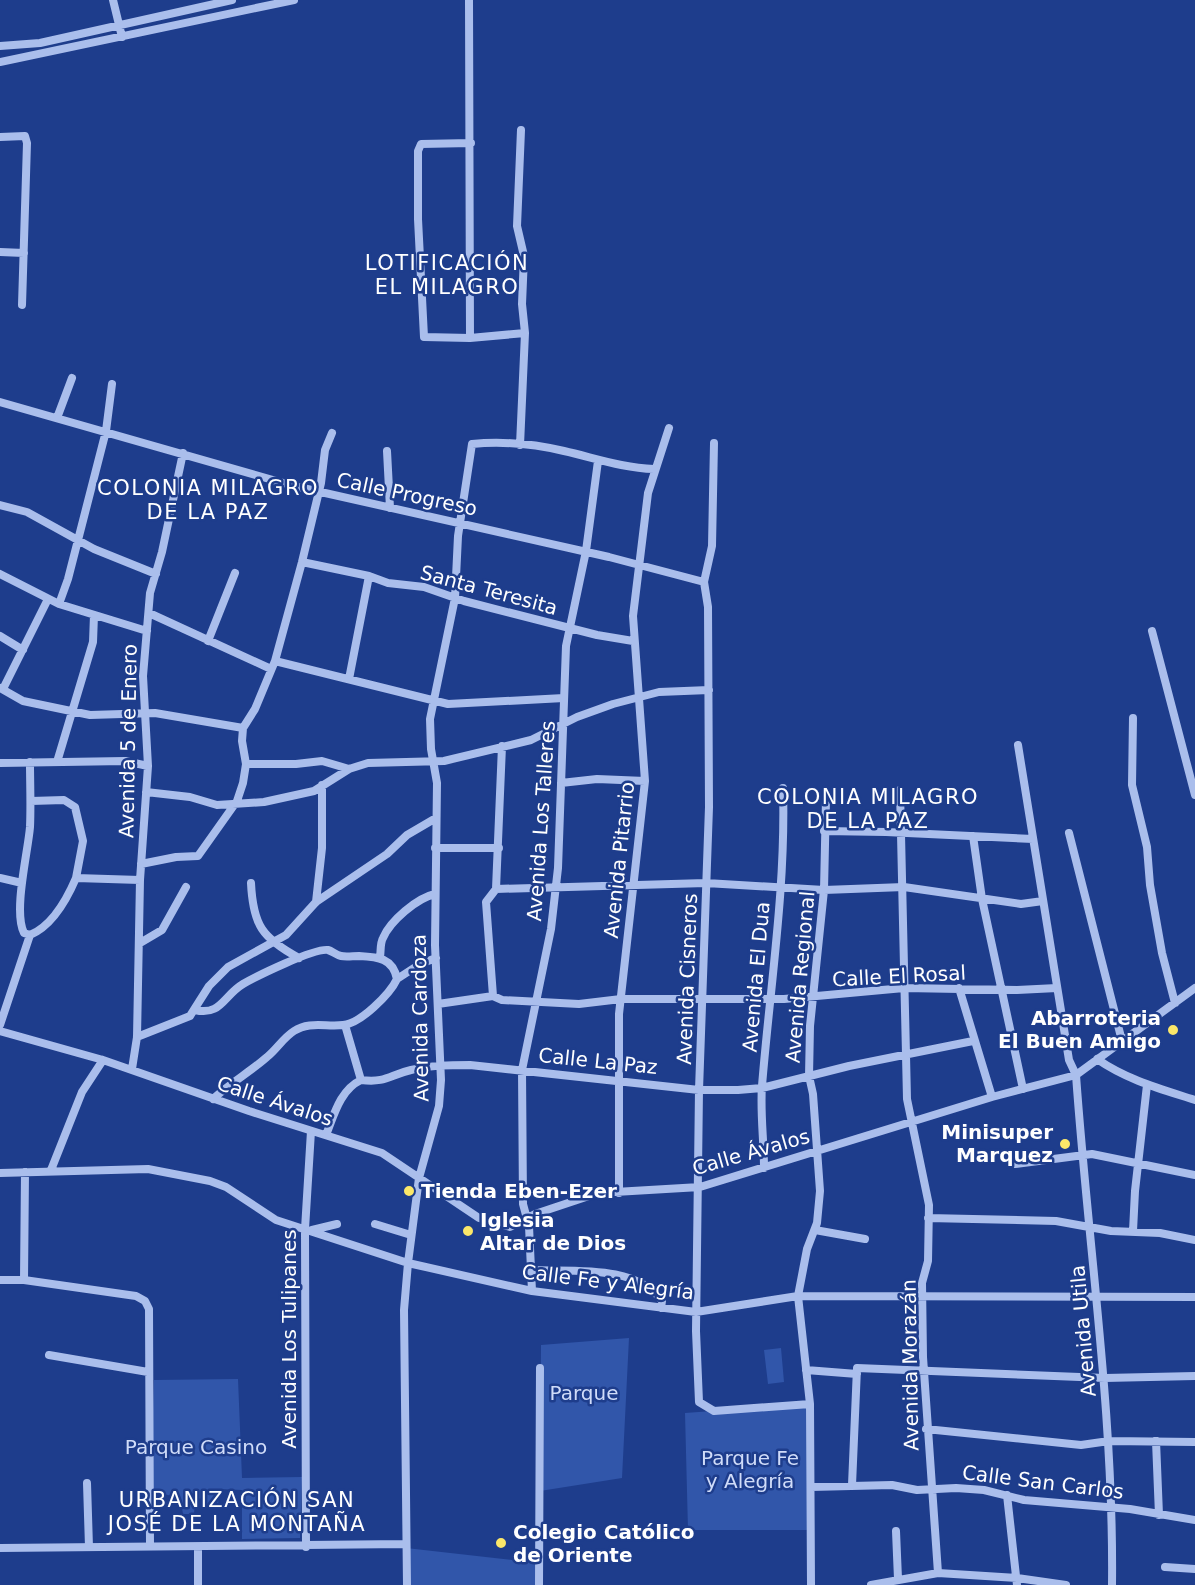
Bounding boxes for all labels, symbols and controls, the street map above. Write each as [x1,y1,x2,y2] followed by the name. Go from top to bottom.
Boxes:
[365,250,529,299] district label: LOTIFICACIÓN EL MILAGRO
[334,467,480,521] street label: Calle Progreso
[97,476,319,524] district label: COLONIA MILAGRO DE LA PAZ
[418,560,560,620] street label: Santa Teresita
[114,644,142,838] street label: Avenida 5 de Enero
[522,720,560,922] street label: Avenida Los Talleres
[599,780,639,940] street label: Avenida Pitarrio
[757,785,979,833] district label: COLONIA MILAGRO DE LA PAZ
[781,890,819,1064] street label: Avenida Regional
[672,893,702,1065] street label: Avenida Cisneros
[737,901,775,1053] street label: Avenida El Dua
[407,934,433,1102] street label: Avenida Cardoza
[831,961,967,991] street label: Calle El Rosal
[998,1006,1161,1053] place label: Abarroteria El Buen Amigo
[1166,1023,1180,1037] marker: Abarroteria El Buen Amigo
[537,1043,659,1079] street label: Calle La Paz
[214,1071,336,1131] street label: Calle Ávalos
[941,1120,1053,1167] place label: Minisuper Marquez
[690,1124,812,1180] street label: Calle Ávalos
[1058,1137,1072,1151] marker: Minisuper Marquez
[421,1179,617,1203] place label: Tienda Eben-Ezer
[402,1184,416,1198] marker: Tienda Eben-Ezer
[480,1208,626,1255] place label: Iglesia Altar de Dios
[461,1224,475,1238] marker: Iglesia Altar de Dios
[277,1229,301,1449] street label: Avenida Los Tulipanes
[520,1260,696,1304] street label: Calle Fe y Alegría
[1065,1264,1101,1398] street label: Avenida Utila
[897,1279,923,1451] street label: Avenida Morazán
[550,1381,618,1405] park label: Parque
[125,1435,267,1459] park label: Parque Casino
[701,1446,799,1493] park label: Parque Fe y Alegría
[961,1460,1125,1504] street label: Calle San Carlos
[106,1487,366,1536] district label: URBANIZACIÓN SAN JOSÉ DE LA MONTAÑA
[513,1520,695,1567] place label: Colegio Católico de Oriente
[494,1536,508,1550] marker: Colegio Católico de Oriente

